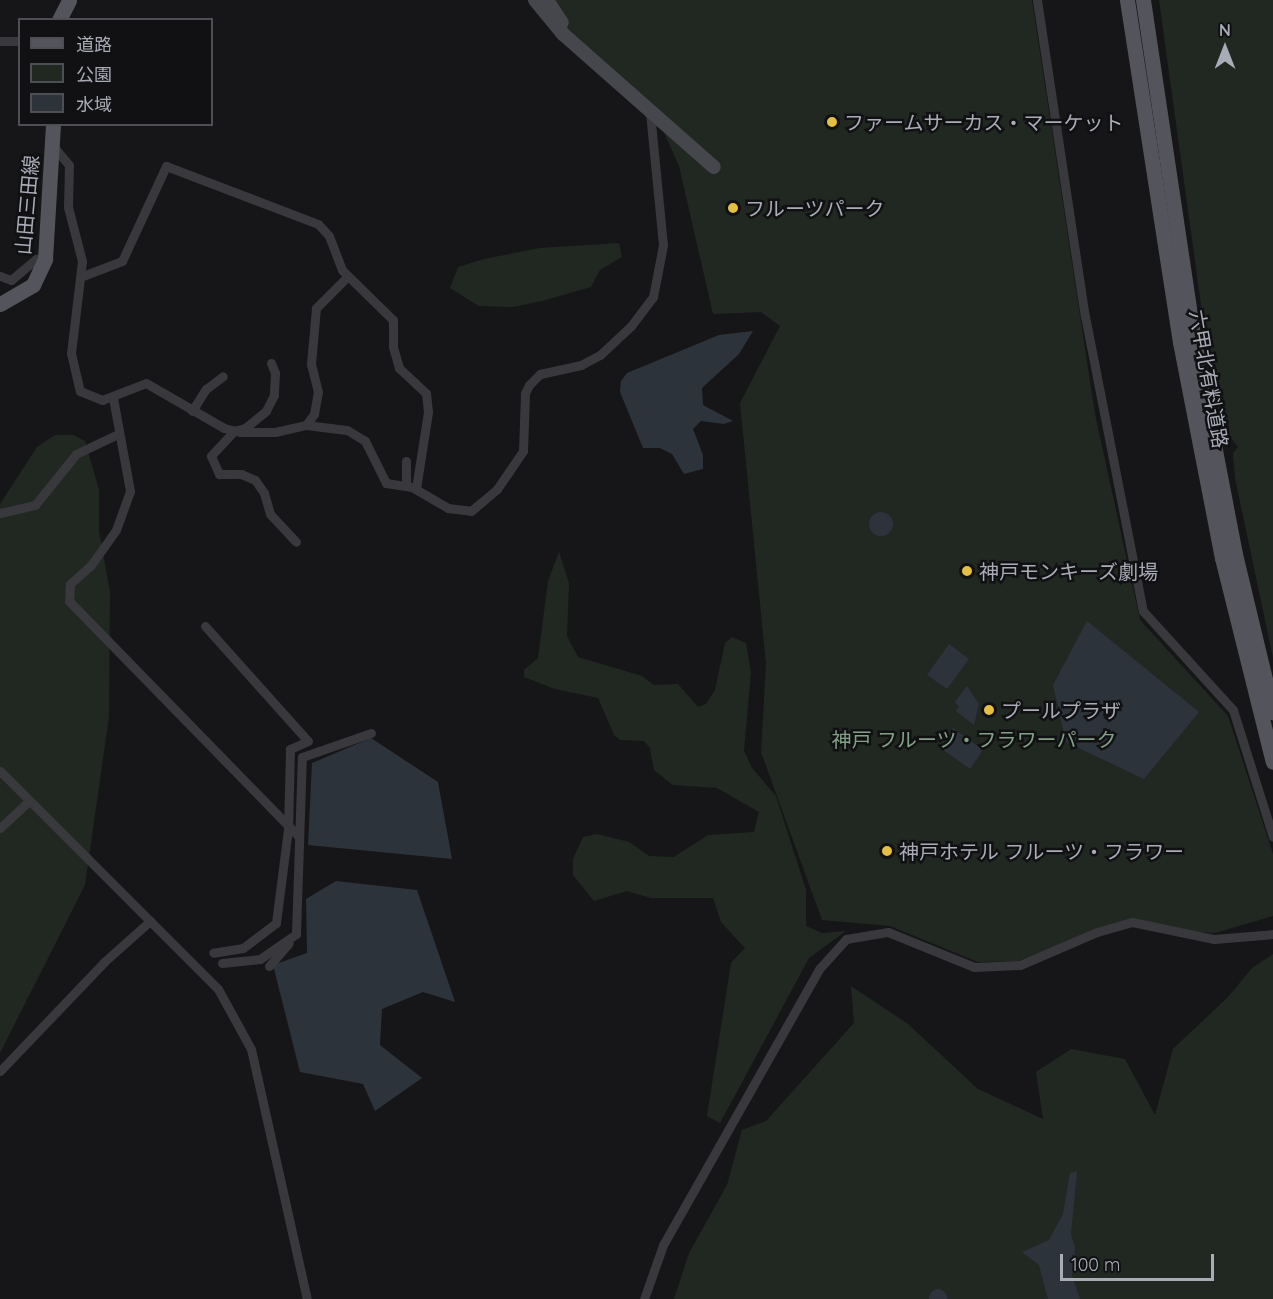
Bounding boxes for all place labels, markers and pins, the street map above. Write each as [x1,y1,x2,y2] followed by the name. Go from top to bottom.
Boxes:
[844,110,1124,134] place label: ファームサーカス・マーケット
[825,115,839,129] marker: ファームサーカス・マーケット
[745,196,885,220] place label: フルーツパーク
[726,201,740,215] marker: フルーツパーク
[979,559,1159,583] place label: 神戸モンキーズ劇場
[960,564,974,578] marker: 神戸モンキーズ劇場
[1001,698,1121,722] place label: プールプラザ
[982,703,996,717] marker: プールプラザ
[899,839,1184,863] place label: 神戸ホテル フルーツ・フラワー
[880,844,894,858] marker: 神戸ホテル フルーツ・フラワー

